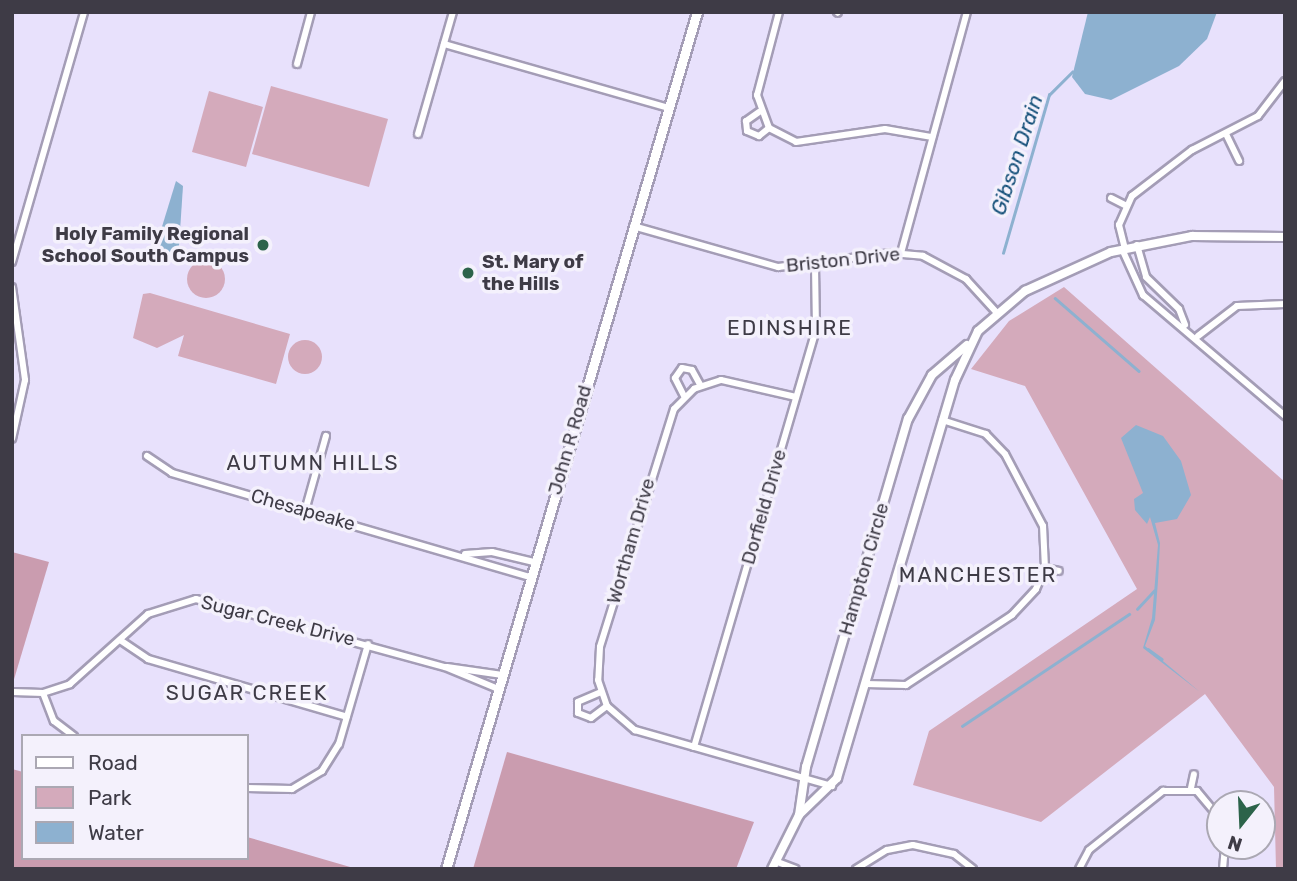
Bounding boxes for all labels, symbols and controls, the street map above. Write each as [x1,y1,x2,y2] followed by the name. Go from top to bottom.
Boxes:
[986,92,1048,218] water label: Gibson Drain
[42,223,249,267] place label: Holy Family Regional School South Campus
[255,237,271,253] marker: Holy Family Regional School South Campus
[785,243,901,277] street label: Briston Drive
[482,251,584,295] place label: St. Mary of the Hills
[460,265,476,281] marker: St. Mary of the Hills
[728,315,852,341] district label: EDINSHIRE
[543,383,597,497] street label: John R Road
[737,447,791,567] street label: Dorfield Drive
[228,450,398,476] district label: AUTUMN HILLS
[602,476,660,606] street label: Wortham Drive
[248,484,358,536] street label: Chesapeake
[834,500,894,638] street label: Hampton Circle
[900,562,1056,588] district label: MANCHESTER
[199,591,357,651] street label: Sugar Creek Drive
[167,680,327,706] district label: SUGAR CREEK
[21,734,248,860] legend
[88,750,138,775] text: Road
[88,785,132,810] text: Park
[1206,790,1276,860] north arrow
[88,820,144,845] text: Water
[1225,830,1245,857] text: N

